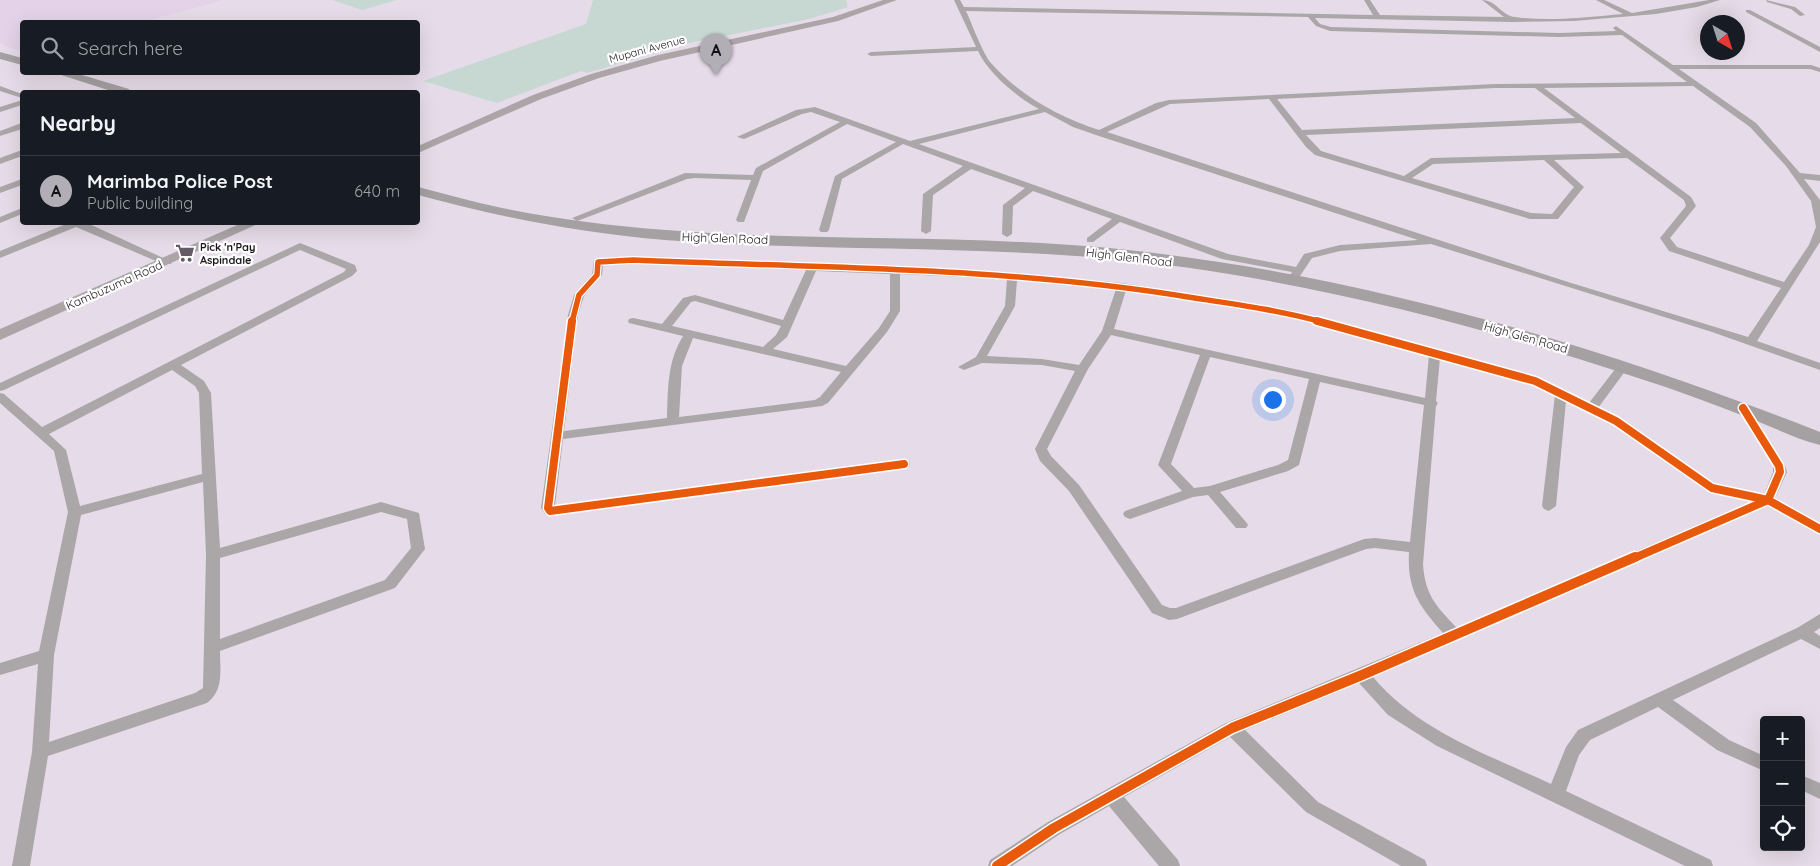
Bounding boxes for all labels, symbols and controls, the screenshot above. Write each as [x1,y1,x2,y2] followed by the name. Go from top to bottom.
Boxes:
[1700,15,1745,60] north arrow
[20,20,420,75] search box
[608,32,686,66] street label: Mupani Avenue
[38,34,66,62] icon: search
[700,34,732,75] pin: A
[78,36,183,60] text: Search here
[40,110,116,136] text: Nearby
[87,169,273,193] text: Marimba Police Post
[51,181,61,201] text: A
[354,181,400,201] text: 640 m
[87,193,193,213] text: Public building
[681,229,769,247] street label: High Glen Road
[200,240,255,267] place label: Pick 'n'Pay Aspindale
[174,242,196,264] supermarket icon: Pick 'n'Pay Aspindale
[1085,244,1173,270] street label: High Glen Road
[63,257,165,313] street label: Kambuzuma Road
[1482,318,1570,356] street label: High Glen Road
[1260,387,1286,413] your location
[1760,716,1805,851] map controls
[1760,716,1805,761] button: +
[1760,761,1805,806] button: −
[1760,806,1805,851] button: locate

